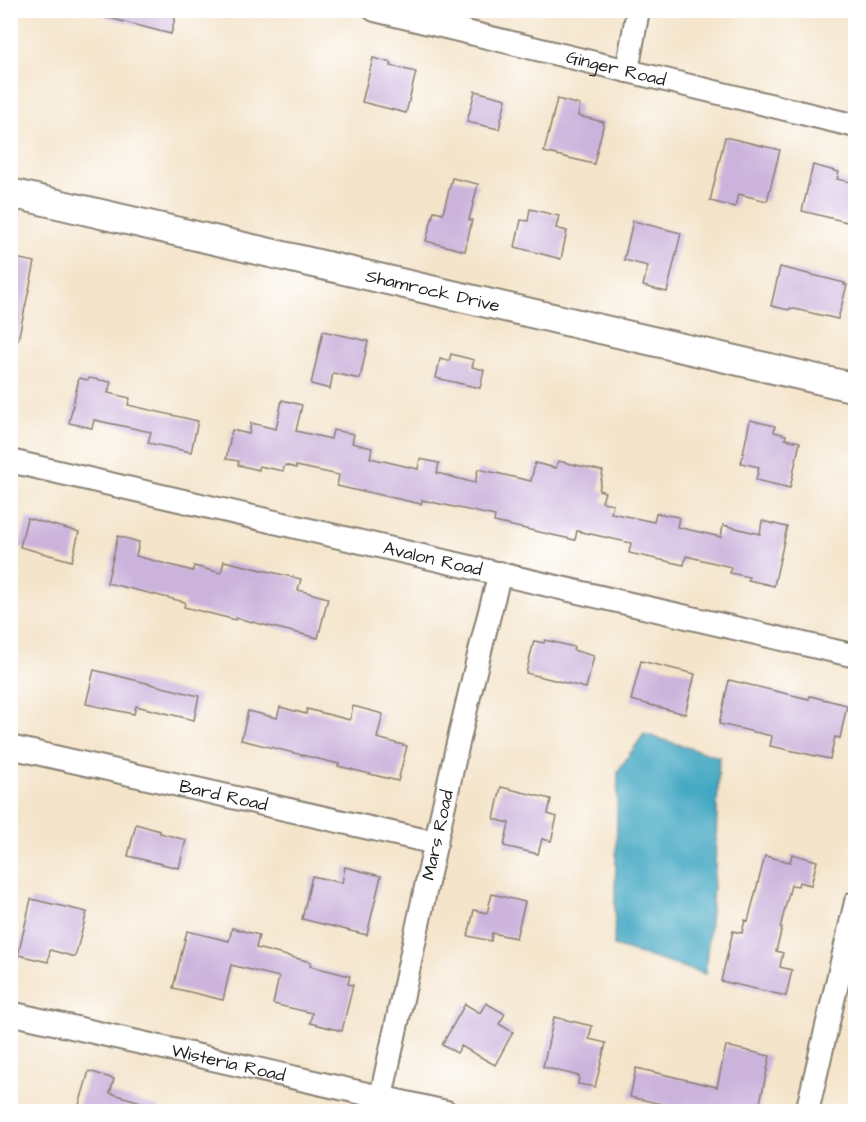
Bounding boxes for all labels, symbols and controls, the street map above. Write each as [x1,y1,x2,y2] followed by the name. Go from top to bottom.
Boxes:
[564,45,668,93] street label: Ginger Road
[363,263,503,319] street label: Shamrock Drive
[381,535,485,582] street label: Avalon Road
[177,774,270,818] street label: Bard Road
[416,788,460,883] street label: Mars Road
[169,1038,288,1088] street label: Wisteria Road

